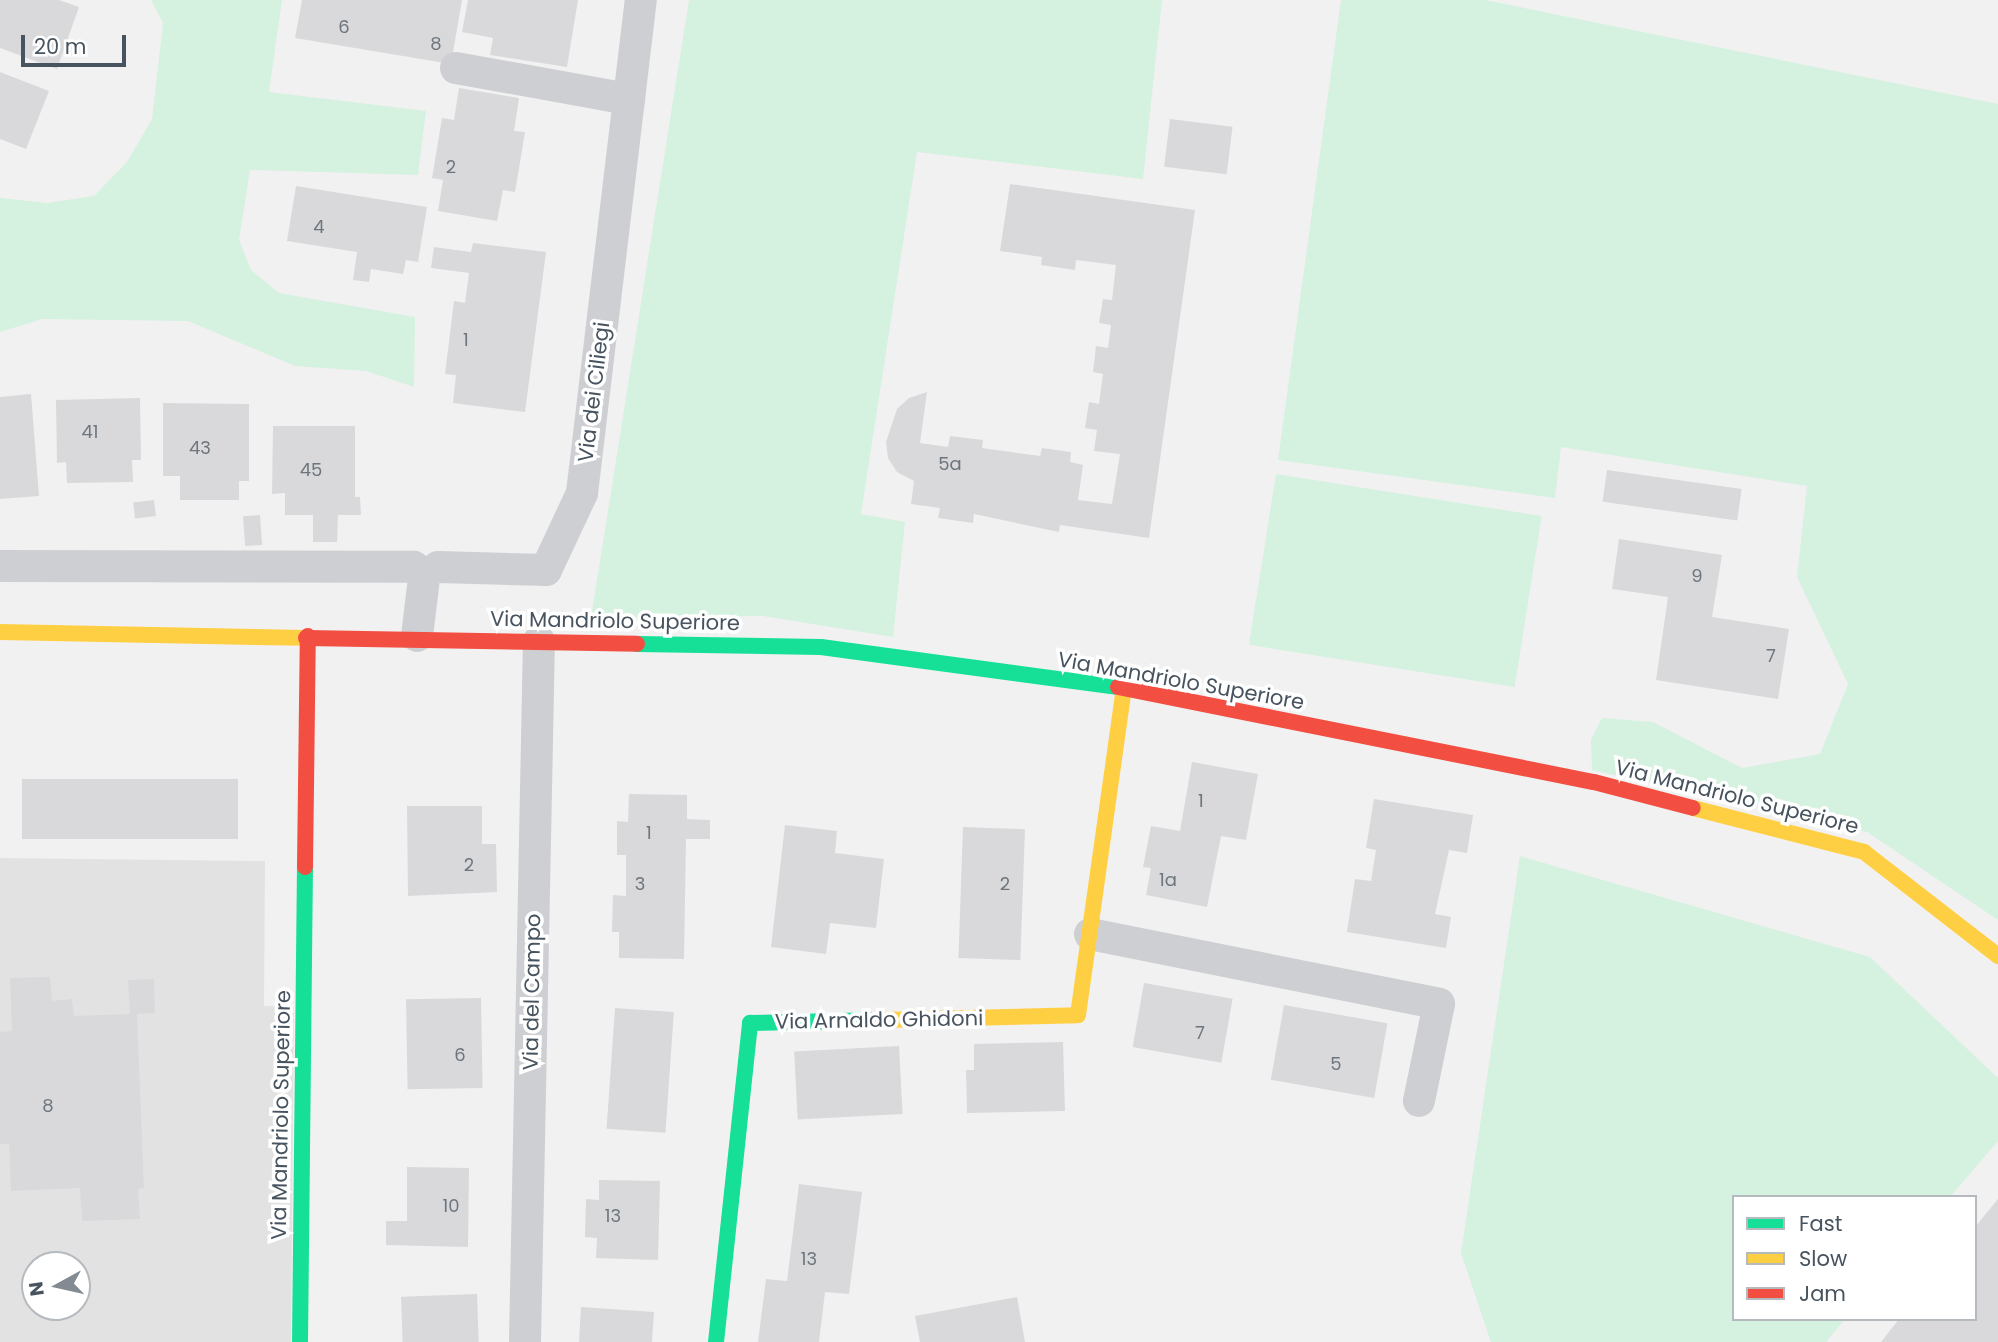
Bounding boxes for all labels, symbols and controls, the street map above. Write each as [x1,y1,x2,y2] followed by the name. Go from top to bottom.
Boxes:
[338,16,350,38] house number: 6
[24,21,130,65] scale bar
[34,32,87,61] text: 20 m
[430,33,442,55] house number: 8
[446,156,456,178] house number: 2
[313,216,325,238] house number: 4
[573,320,615,464] street label: Via dei Ciliegi
[463,329,469,351] house number: 1
[81,421,99,443] house number: 41
[189,437,211,459] house number: 43
[938,453,962,475] house number: 5a
[300,459,322,481] house number: 45
[1691,565,1703,587] house number: 9
[490,606,740,636] street label: Via Mandriolo Superiore
[1766,645,1776,667] house number: 7
[1056,647,1306,715] street label: Via Mandriolo Superiore
[1613,755,1861,839] street label: Via Mandriolo Superiore
[1198,790,1204,812] house number: 1
[646,822,652,844] house number: 1
[464,854,474,876] house number: 2
[1159,869,1177,891] house number: 1a
[635,873,645,895] house number: 3
[1000,873,1010,895] house number: 2
[518,913,546,1071] street label: Via del Campo
[266,990,296,1240] street label: Via Mandriolo Superiore
[775,1006,983,1034] street label: Via Arnaldo Ghidoni
[1195,1022,1205,1044] house number: 7
[454,1044,466,1066] house number: 6
[1330,1053,1342,1075] house number: 5
[42,1095,54,1117] house number: 8
[442,1195,460,1217] house number: 10
[1732,1195,1977,1321] legend
[605,1205,621,1227] house number: 13
[1799,1209,1842,1238] text: Fast
[1799,1244,1847,1273] text: Slow
[801,1248,817,1270] house number: 13
[21,1251,91,1321] north arrow
[1799,1279,1846,1308] text: Jam
[22,1280,51,1298] text: N

